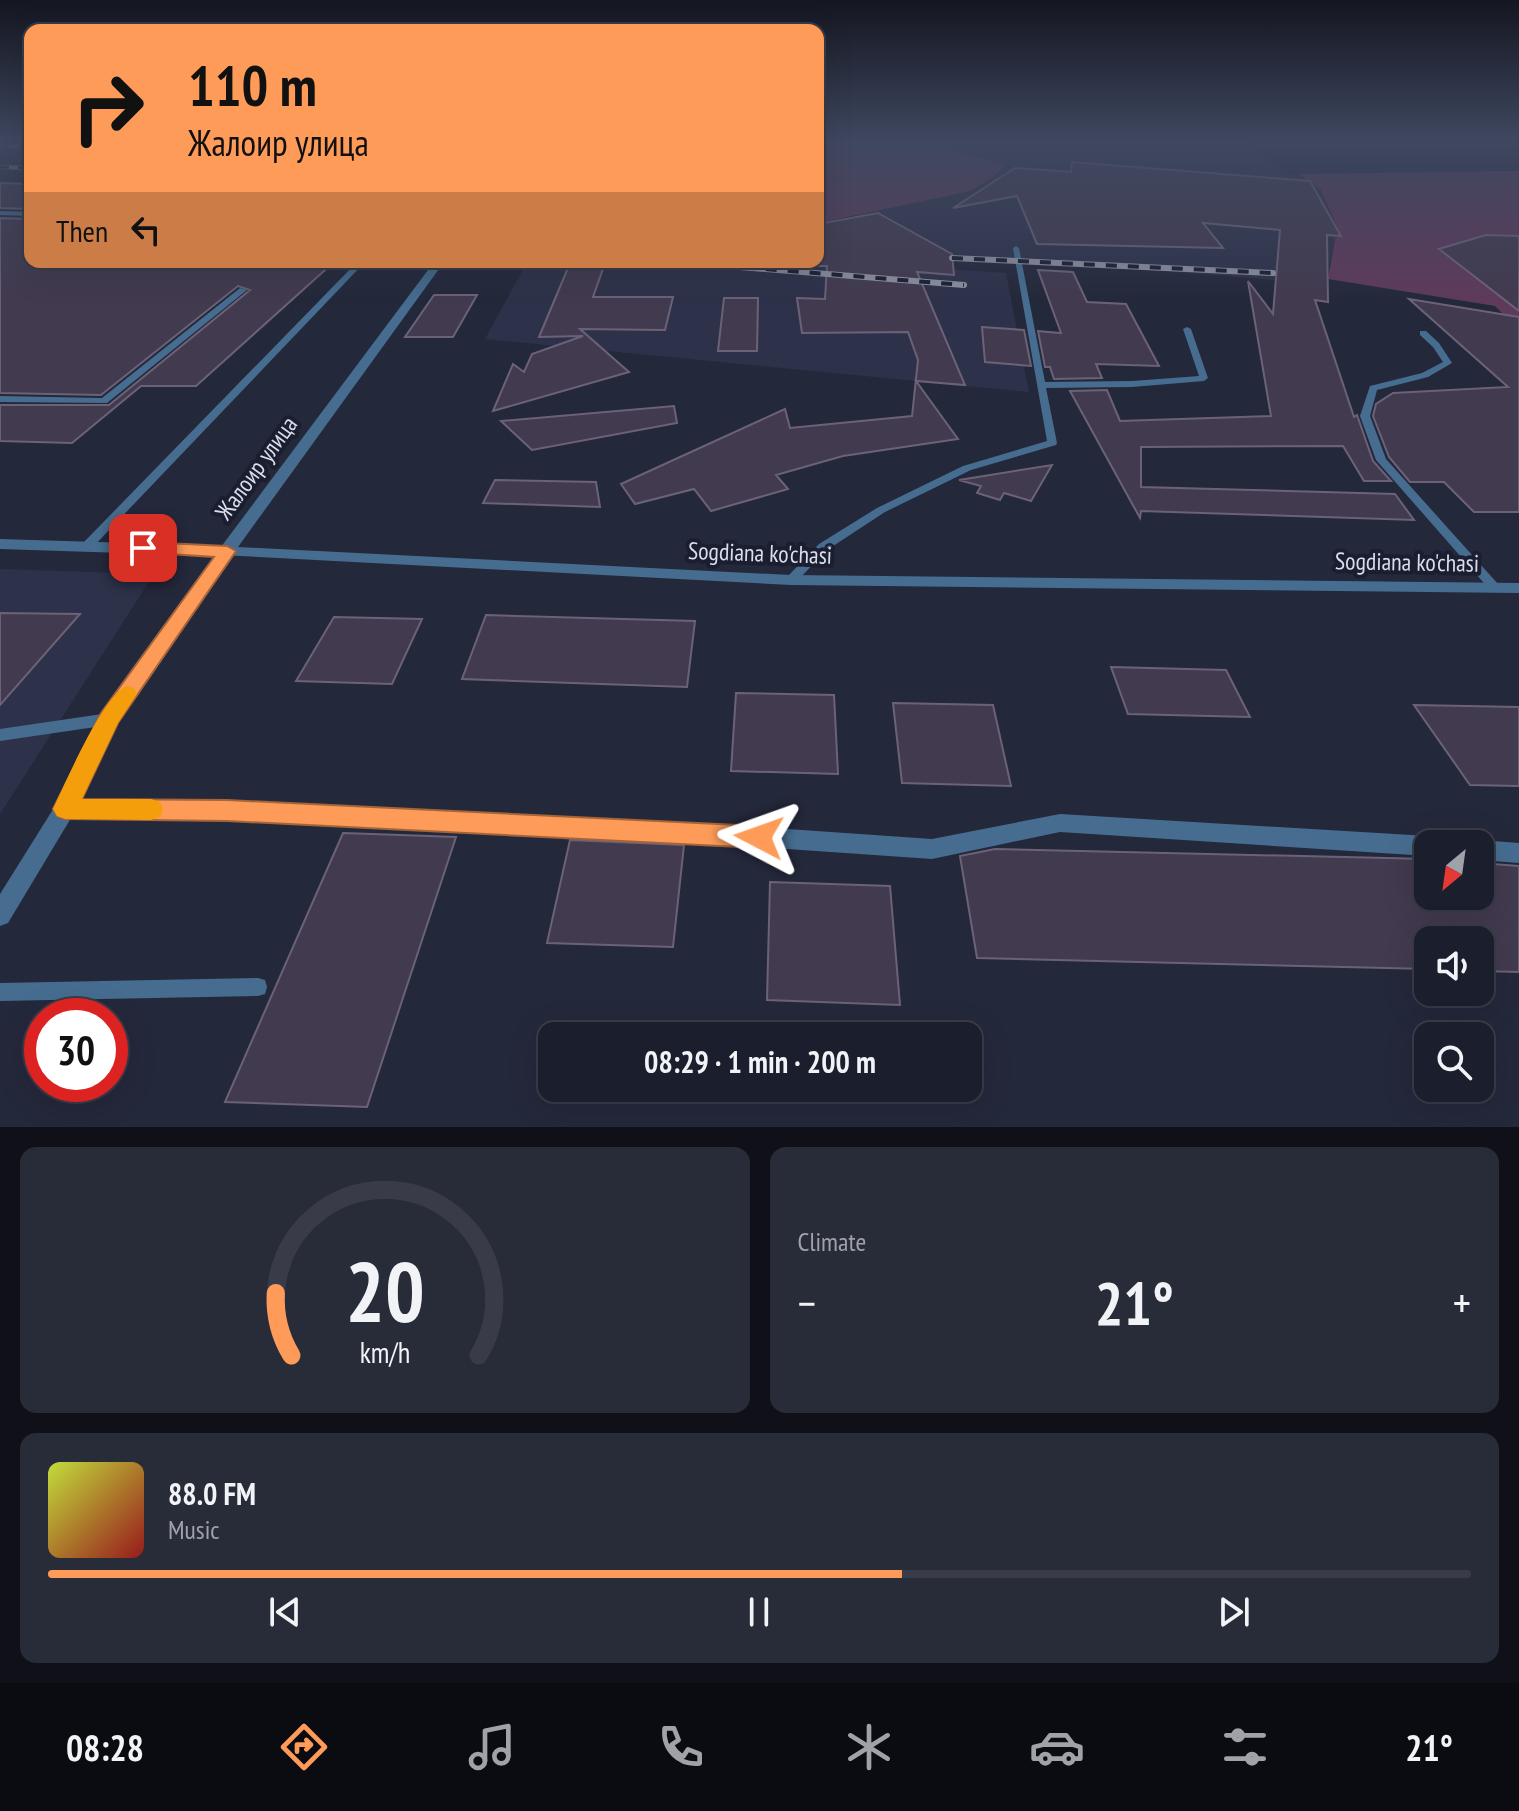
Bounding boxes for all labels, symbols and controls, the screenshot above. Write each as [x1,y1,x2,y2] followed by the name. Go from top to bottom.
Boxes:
[188,49,317,121] text: 110 m
[56,56,160,160] icon: right
[188,119,369,166] text: Жалоир улица
[124,208,168,252] icon: left
[56,211,108,250] text: Then
[207,410,304,527] street label: Жалоир улица
[109,514,177,582] pin
[121,526,165,570] icon: arrive
[687,535,833,571] street label: Sogdiana ko'chasi
[1335,545,1479,579] street label: Sogdiana ko'chasi
[717,795,801,879] position arrow
[1414,830,1494,910] north arrow
[1414,830,1494,1102] map controls
[1414,926,1494,1006] button: sound
[24,998,128,1102] speed limit sign: 30
[1414,1022,1494,1102] button: search
[644,1042,876,1081] text: 08:29 · 1 min · 200 m
[798,1225,866,1258] text: Climate
[345,1237,425,1345] text: 20
[1095,1264,1174,1342] text: 21°
[798,1274,816,1331] text: −
[1453,1274,1471,1331] text: +
[359,1334,410,1371] text: km/h
[168,1474,256,1513] text: 88.0 FM
[168,1513,220,1546] text: Music
[263,1590,307,1634] icon: previous
[737,1590,781,1634] icon: pause
[1212,1590,1256,1634] icon: next
[276,1719,332,1775] icon: directions
[464,1719,520,1775] icon: music
[653,1719,709,1775] icon: phone
[841,1719,897,1775] icon: climate
[1029,1719,1085,1775] icon: car
[1217,1719,1273,1775] icon: filters
[66,1724,144,1771] text: 08:28
[1405,1724,1453,1771] text: 21°

